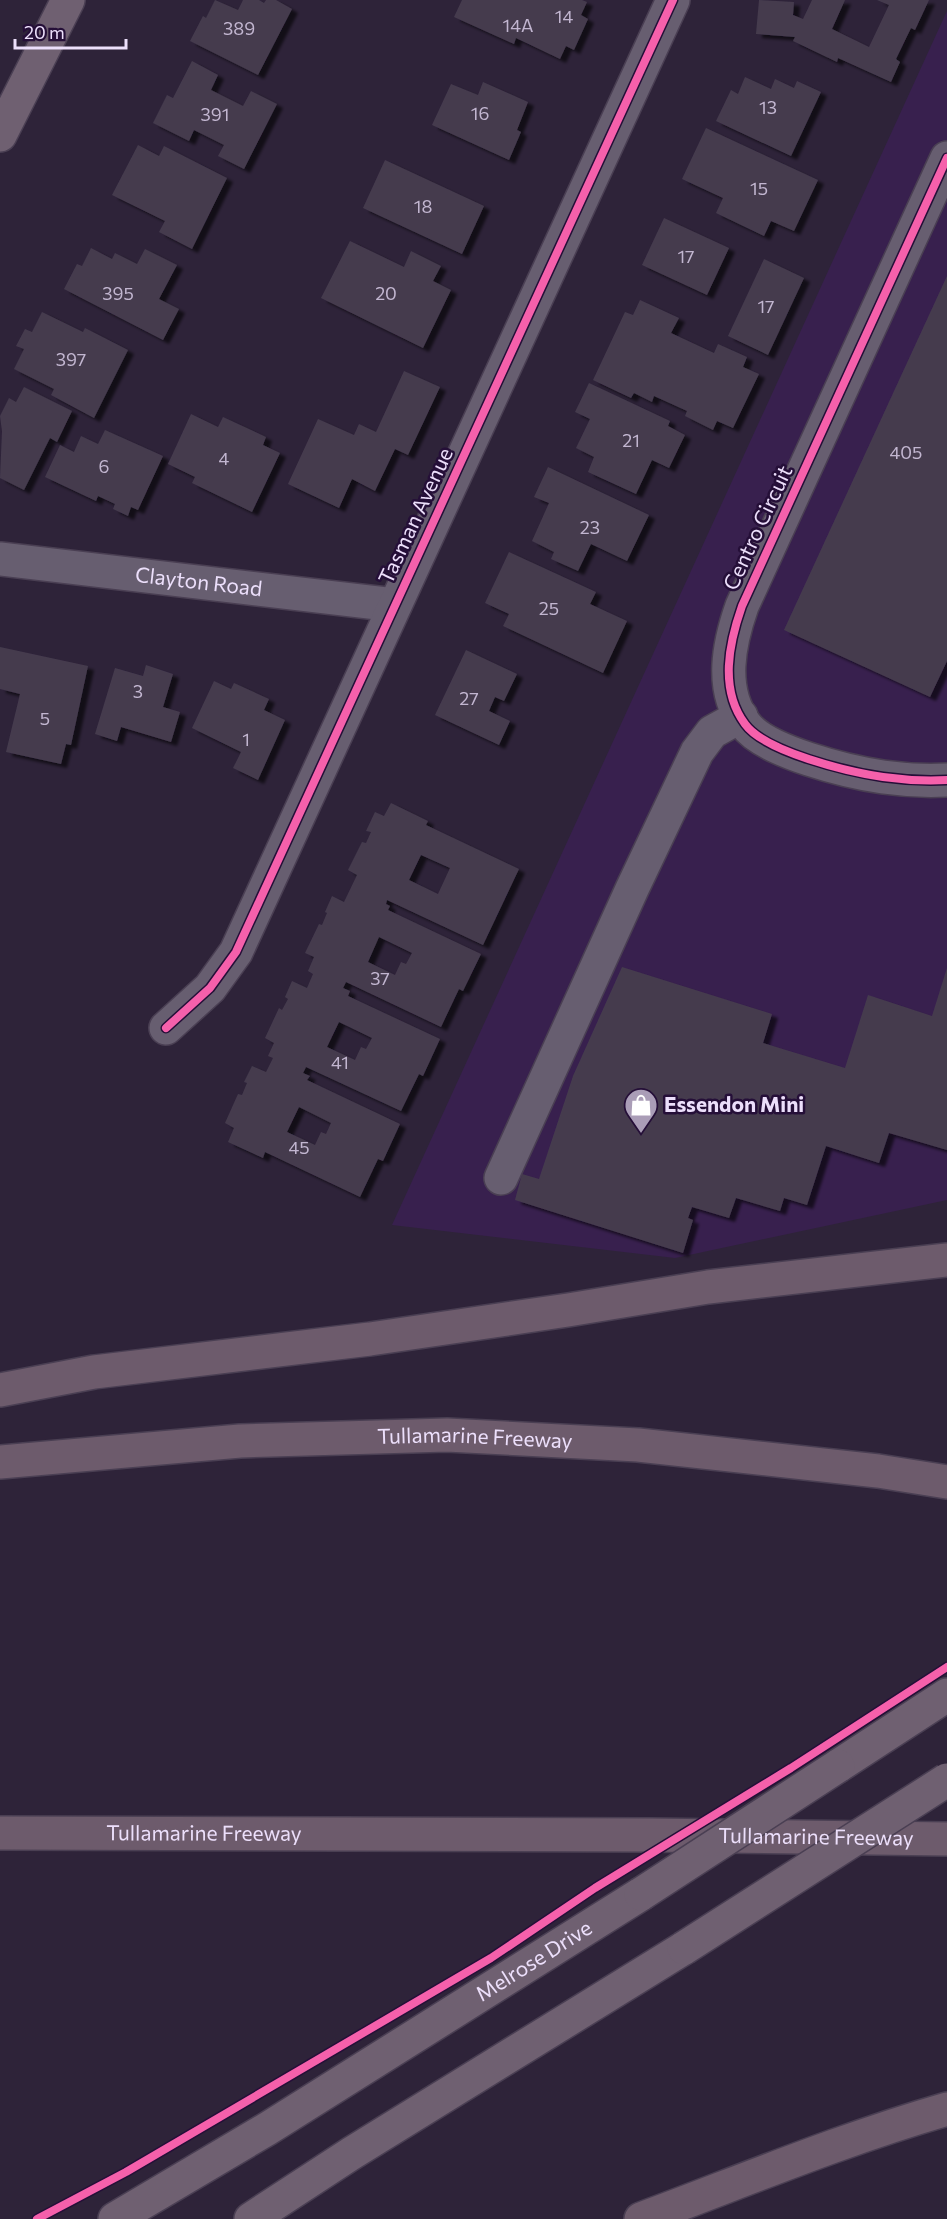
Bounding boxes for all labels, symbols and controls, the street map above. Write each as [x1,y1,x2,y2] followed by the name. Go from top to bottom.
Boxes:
[555,5,573,27] house number: 14
[15,12,126,50] scale bar
[503,14,533,36] house number: 14A
[223,17,255,39] house number: 389
[24,21,65,43] text: 20 m
[759,96,777,118] house number: 13
[471,102,489,124] house number: 16
[201,103,229,125] house number: 391
[750,177,768,199] house number: 15
[414,195,432,217] house number: 18
[677,245,695,267] house number: 17
[102,282,134,304] house number: 395
[375,282,397,304] house number: 20
[757,295,775,317] house number: 17
[56,348,86,370] house number: 397
[622,429,640,451] house number: 21
[890,441,922,463] house number: 405
[372,443,457,588] street label: Tasman Avenue
[219,447,230,469] house number: 4
[99,455,109,477] house number: 6
[717,461,796,594] street label: Centro Circuit
[580,516,600,538] house number: 23
[134,561,264,600] street label: Clayton Road
[539,597,559,619] house number: 25
[133,680,143,702] house number: 3
[459,687,479,709] house number: 27
[40,707,50,729] house number: 5
[242,728,250,750] house number: 1
[370,967,390,989] house number: 37
[331,1051,349,1073] house number: 41
[623,1087,659,1134] shop icon: Essendon Mini
[664,1091,804,1116] place label: Essendon Mini
[288,1136,310,1158] house number: 45
[377,1421,573,1453] street label: Tullamarine Freeway
[106,1819,302,1845] street label: Tullamarine Freeway
[718,1822,914,1850] street label: Tullamarine Freeway
[471,1914,596,2006] street label: Melrose Drive

